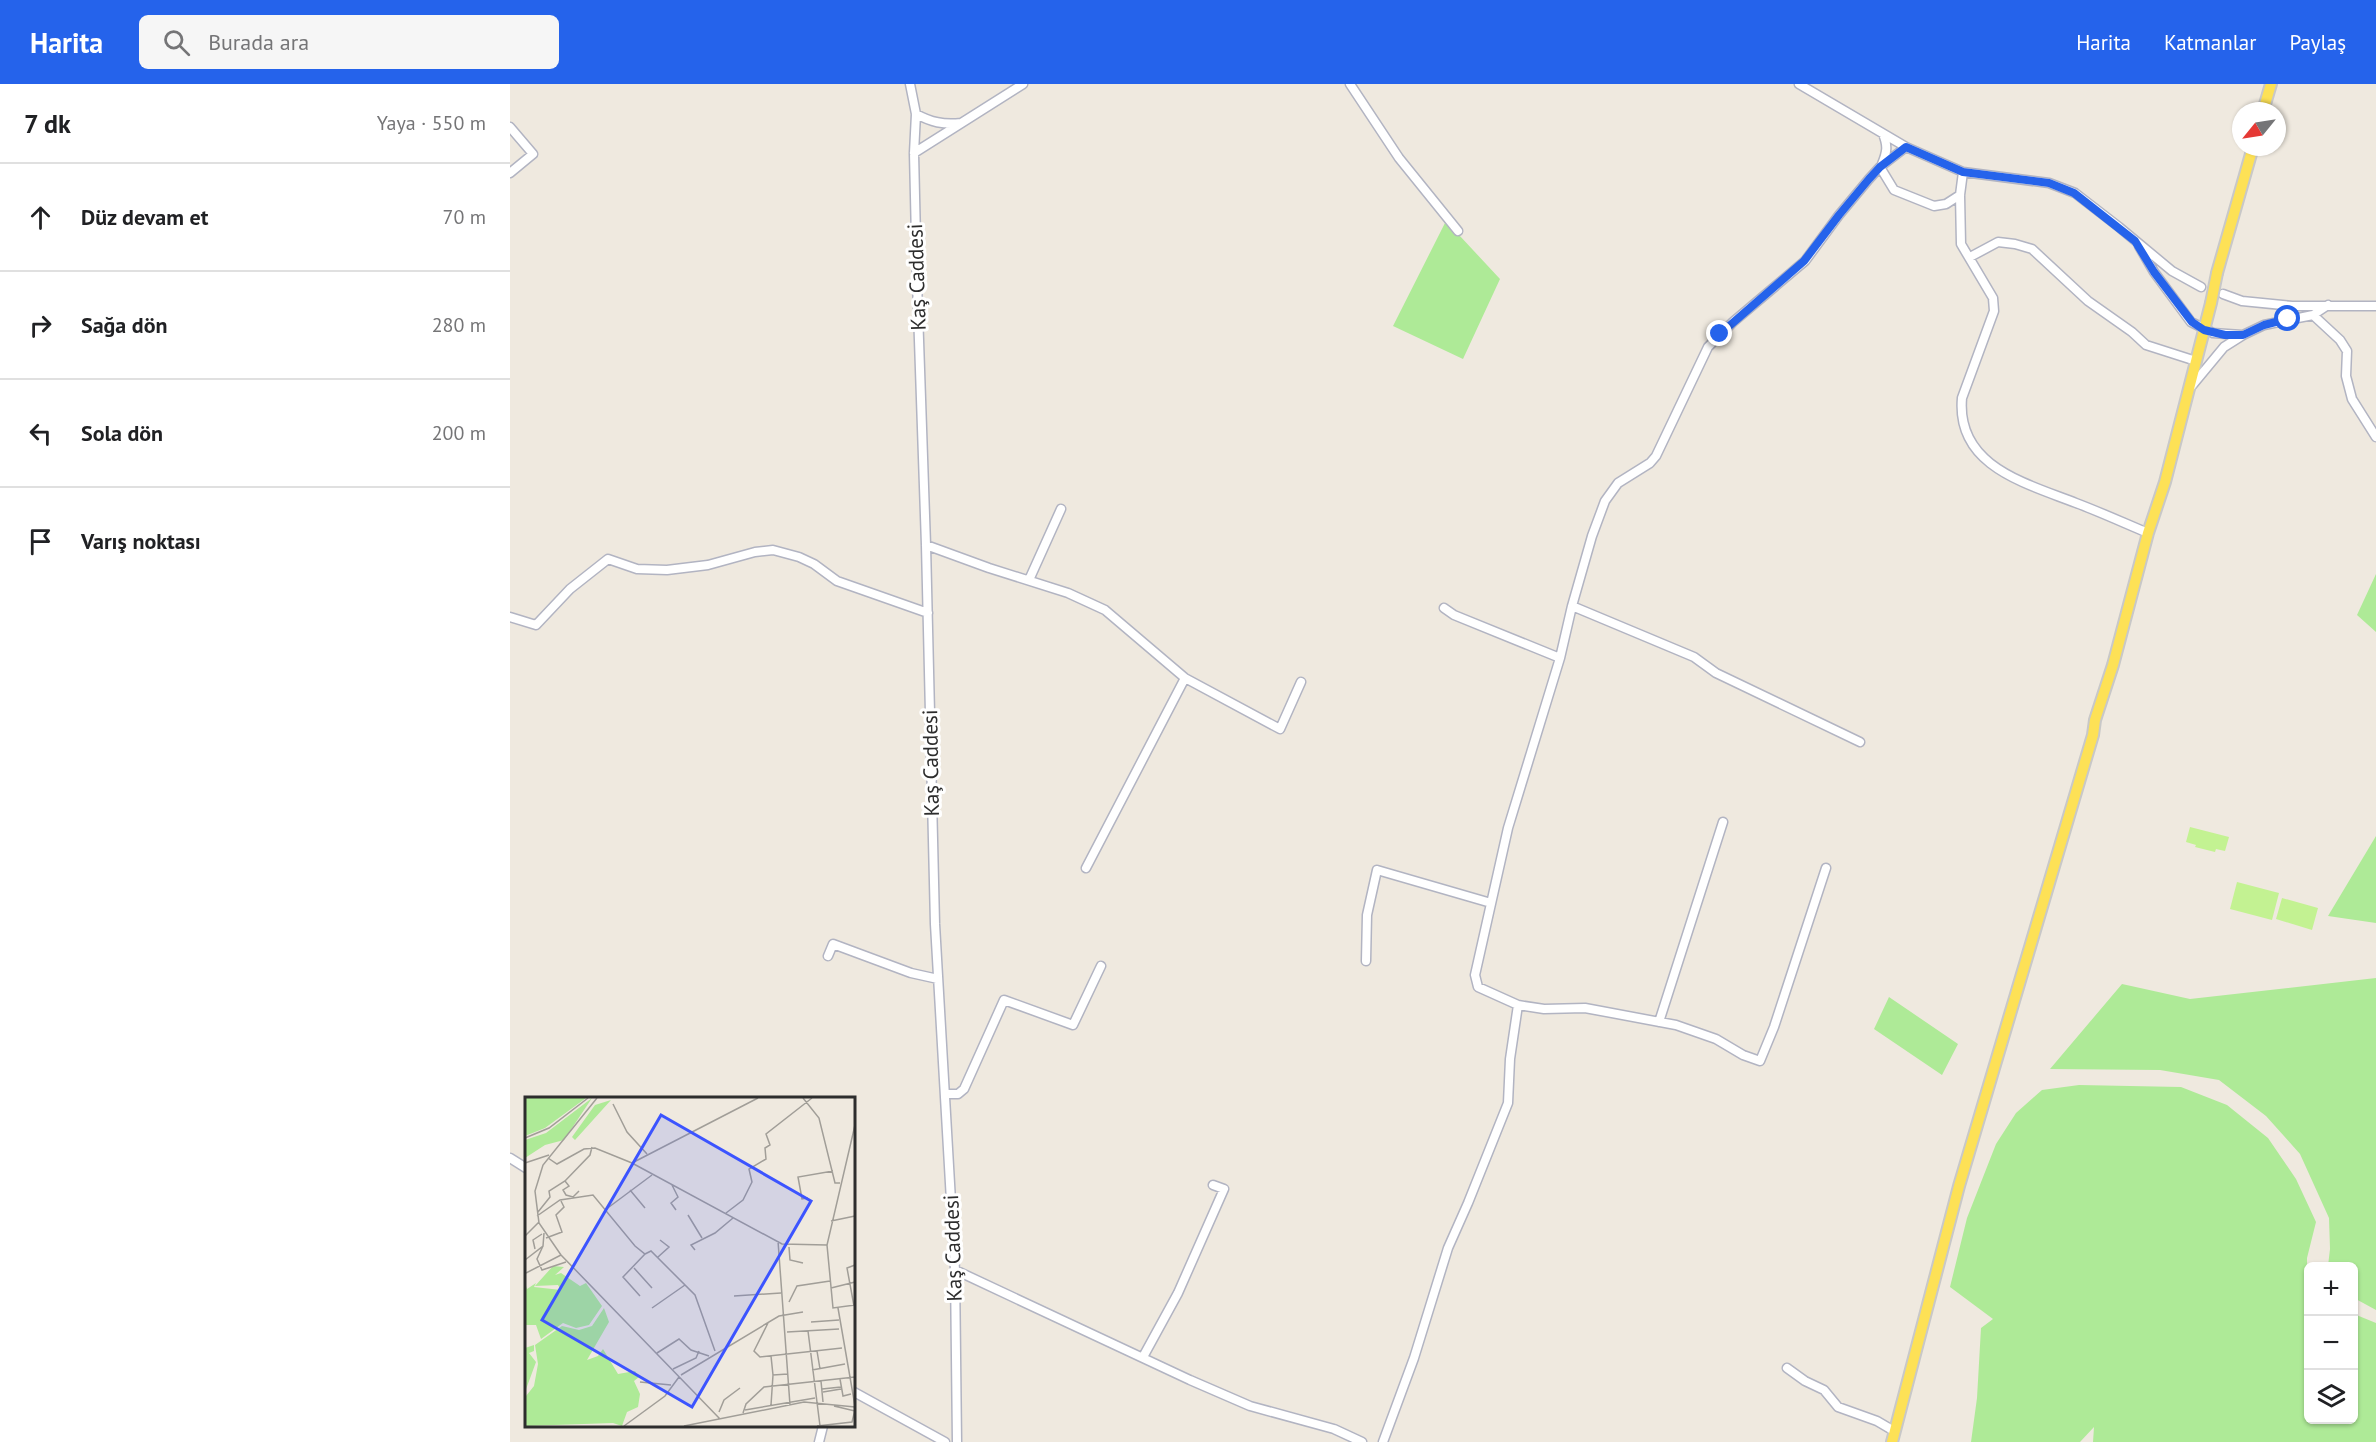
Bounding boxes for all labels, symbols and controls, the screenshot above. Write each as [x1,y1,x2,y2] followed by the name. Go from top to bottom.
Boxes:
[139,15,559,69] search box
[30,24,103,61] text: Harita
[160,26,193,59] icon: search
[208,28,309,56] text: Burada ara
[2076,29,2131,56] text: Harita
[2164,29,2256,56] text: Katmanlar
[2289,29,2346,56] text: Paylaş
[2232,102,2286,156] north arrow
[24,107,71,140] text: 7 dk
[377,110,486,136] text: Yaya · 550 m
[24,201,57,234] icon: ahead
[81,203,208,231] text: Düz devam et
[443,204,486,230] text: 70 m
[901,223,932,331] street label: Kaş Caddesi
[2274,305,2300,331] route start
[24,309,57,342] icon: right
[81,311,168,339] text: Sağa dön
[432,312,486,338] text: 280 m
[1706,320,1732,346] route end
[24,417,57,450] icon: left
[81,419,163,447] text: Sola dön
[432,420,486,446] text: 200 m
[24,525,57,558] icon: arrive
[81,527,201,555] text: Varış noktası
[916,709,945,817] street label: Kaş Caddesi
[525,1097,855,1427] inset map
[937,1194,968,1302] street label: Kaş Caddesi
[2304,1262,2358,1424] map controls
[2304,1262,2358,1316] button: +
[2304,1316,2358,1370] button: −
[2304,1370,2358,1424] button: layers

